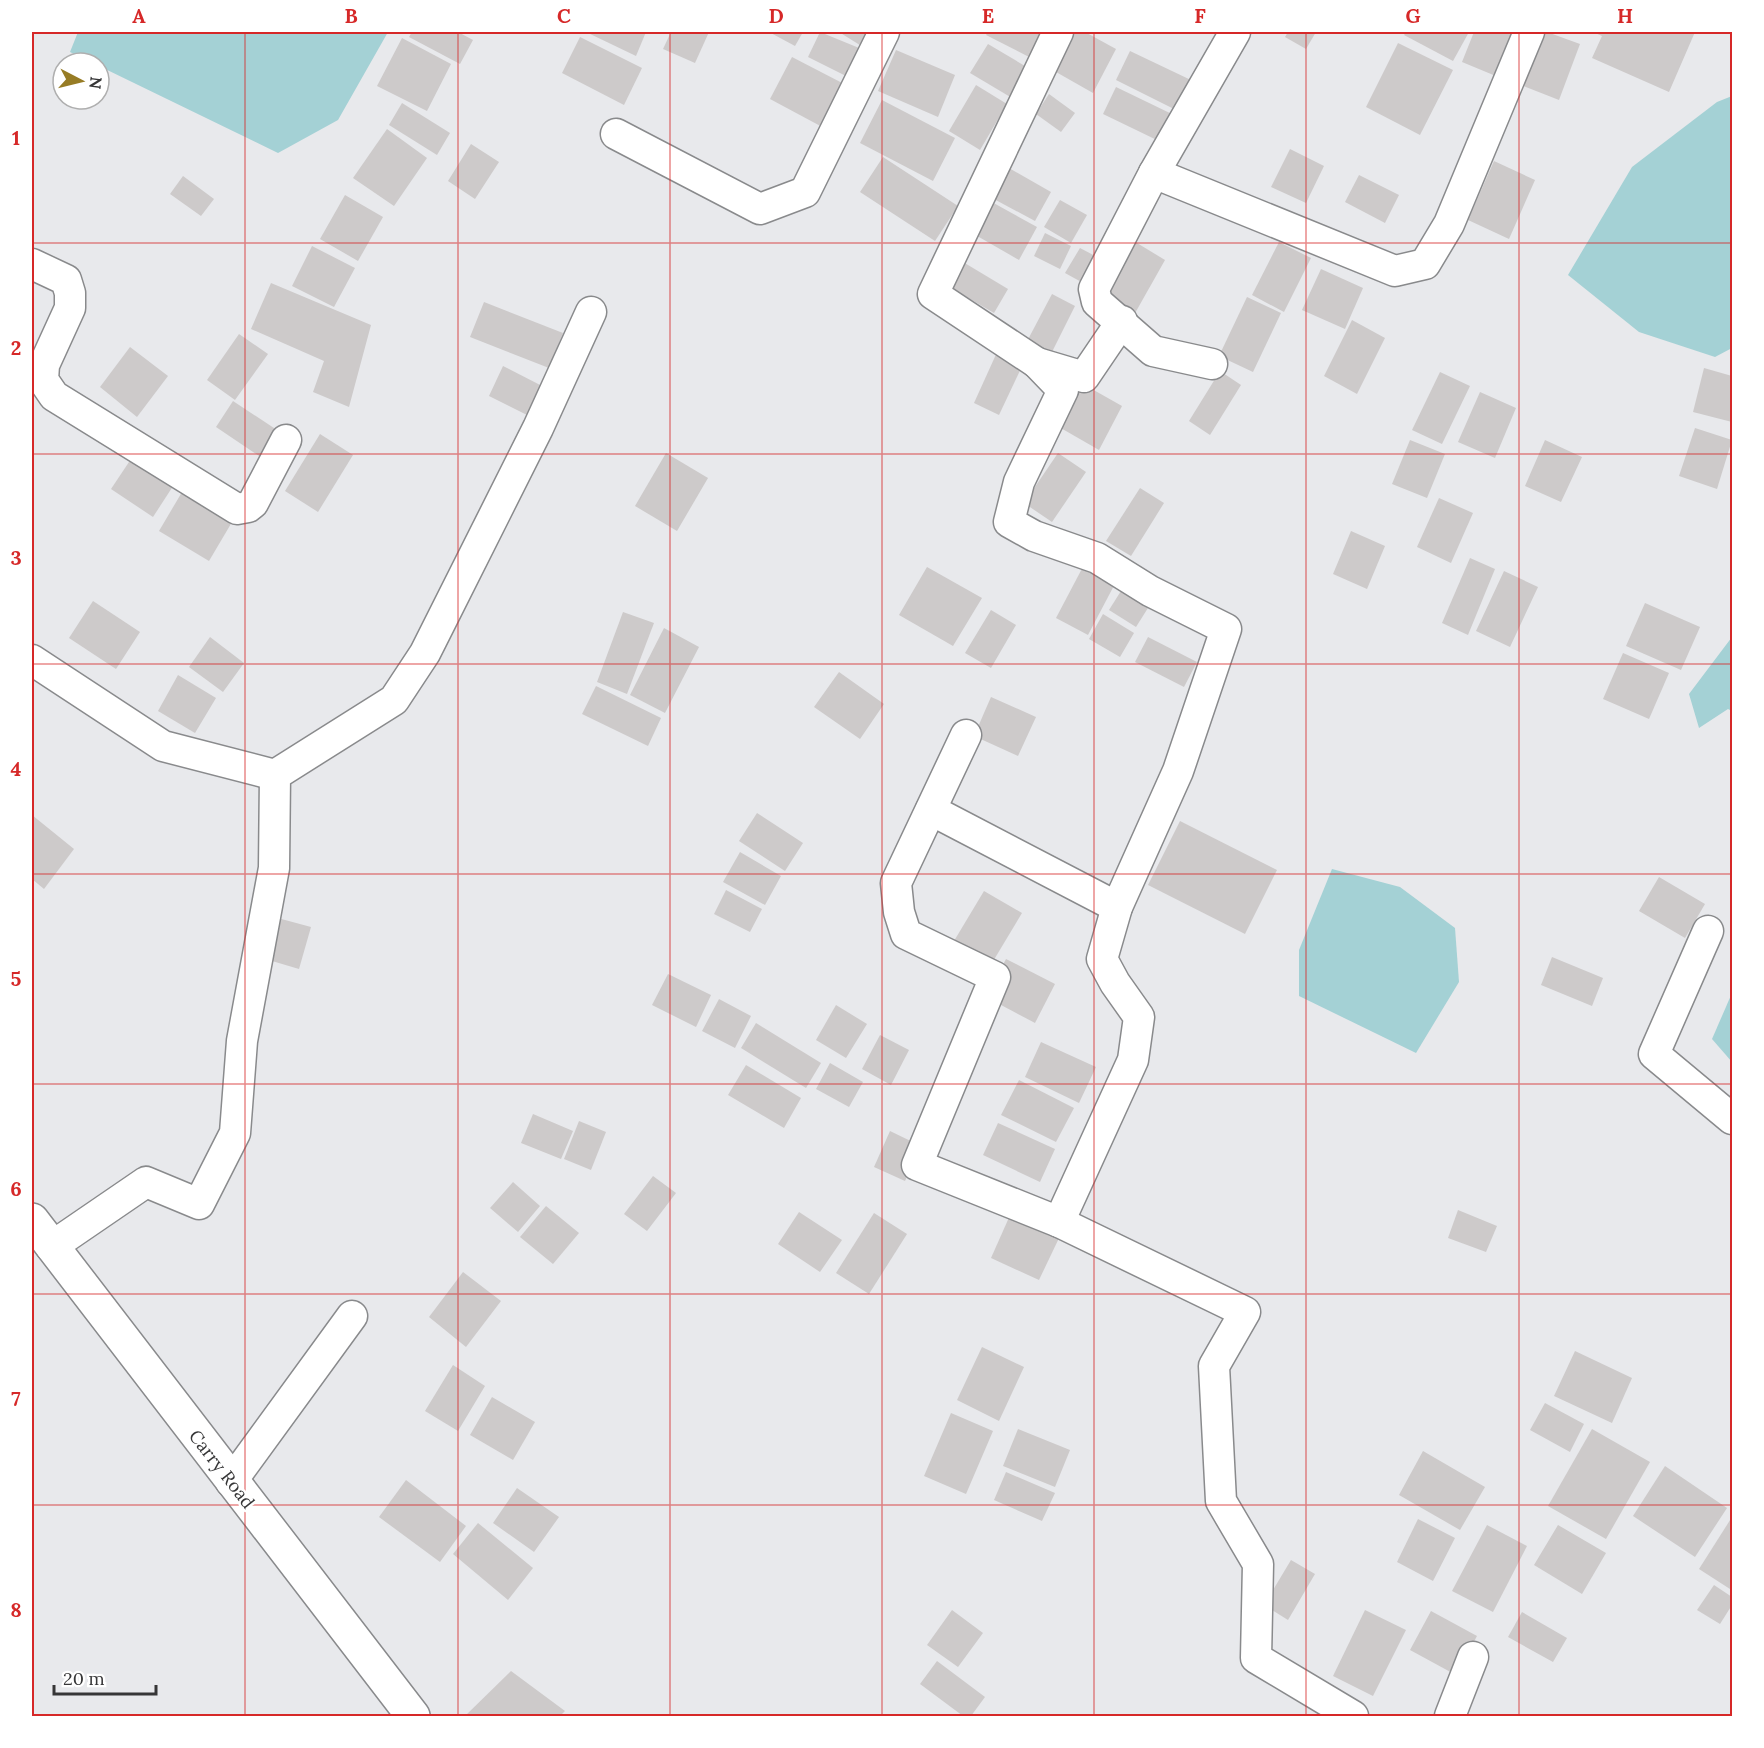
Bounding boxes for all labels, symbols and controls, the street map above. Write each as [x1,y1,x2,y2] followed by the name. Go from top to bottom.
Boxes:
[132,3,146,28] text: A
[344,3,358,28] text: B
[557,3,571,28] text: C
[768,3,784,28] text: D
[982,3,994,28] text: E
[1194,3,1206,28] text: F
[1405,3,1421,28] text: G
[1617,3,1633,28] text: H
[51,51,111,111] north arrow
[85,75,107,90] text: N
[12,125,20,150] text: 1
[11,335,21,360] text: 2
[10,545,22,570] text: 3
[11,756,22,781] text: 4
[11,966,22,991] text: 5
[10,1176,22,1201] text: 6
[11,1386,21,1411] text: 7
[184,1425,260,1513] street label: Carry Road
[10,1597,22,1622] text: 8
[54,1658,156,1696] scale bar
[63,1667,105,1690] text: 20 m

